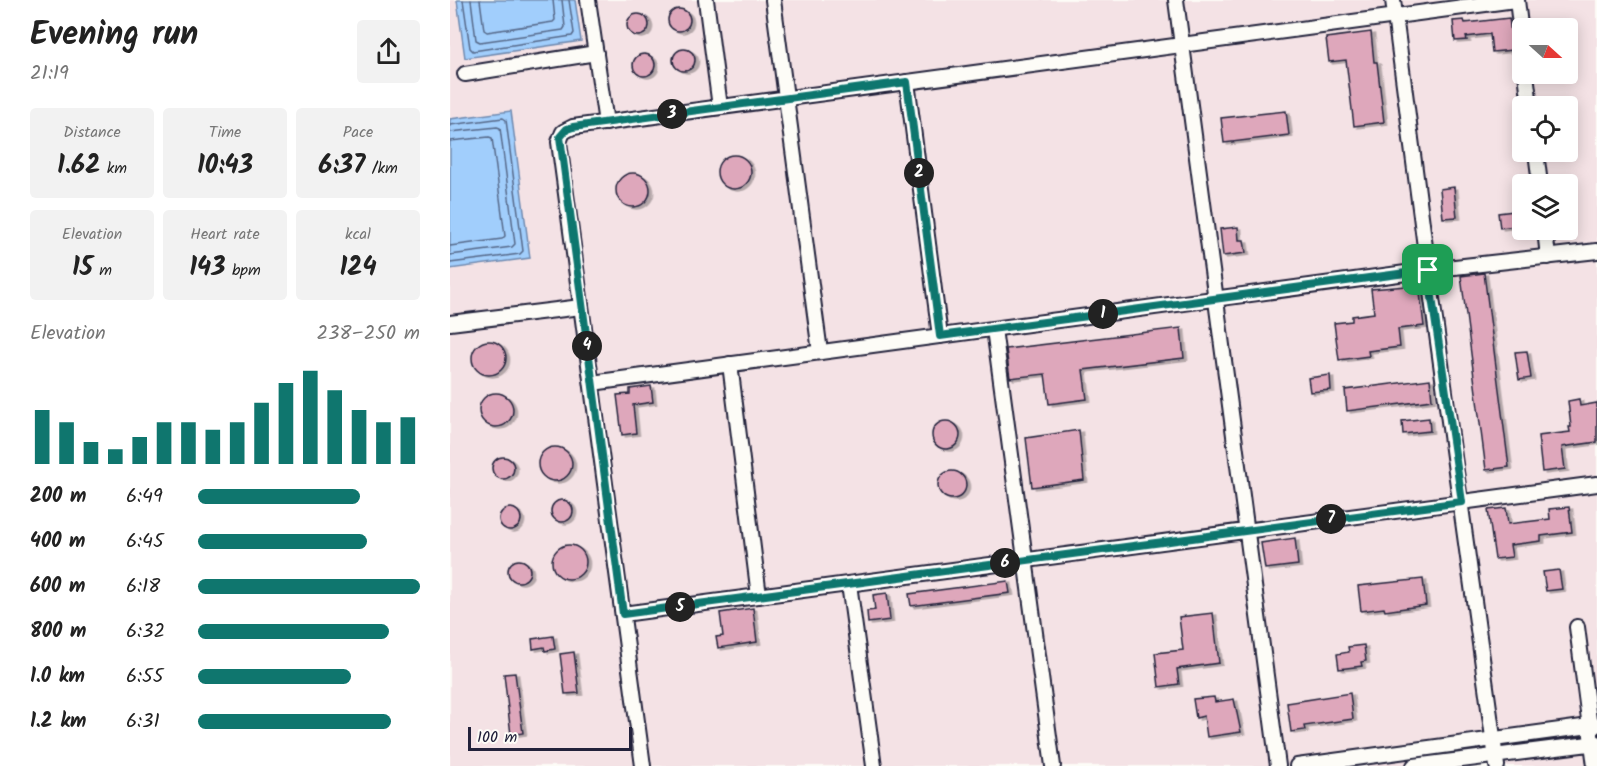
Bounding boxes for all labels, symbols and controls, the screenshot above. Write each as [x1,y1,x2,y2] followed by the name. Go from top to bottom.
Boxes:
[30,9,198,62] text: Evening run
[1512,18,1578,84] north arrow
[1512,18,1578,240] map controls
[357,20,420,83] button: share
[30,58,69,90] text: 21:19
[1512,96,1578,162] button: locate
[657,99,687,129] pin: 3
[668,101,676,126] text: 3
[63,120,121,145] text: Distance
[209,120,241,145] text: Time
[343,120,373,145] text: Pace
[57,145,100,187] text: 1.62
[197,145,253,187] text: 10:43
[318,145,365,187] text: 6:37
[100,156,127,181] text: km
[365,156,398,181] text: /km
[904,158,934,188] pin: 2
[914,160,924,185] text: 2
[1512,174,1578,240] button: layers
[62,222,122,247] text: Elevation
[190,222,260,247] text: Heart rate
[345,222,371,247] text: kcal
[1402,244,1453,295] pin
[72,247,93,289] text: 15
[189,247,226,289] text: 143
[339,247,377,289] text: 124
[1411,253,1444,286] icon: arrive
[93,258,112,283] text: m
[226,258,261,283] text: bpm
[1088,299,1118,329] pin: 1
[1101,301,1105,326] text: 1
[30,318,106,350] text: Elevation
[316,318,420,350] text: 238–250 m
[572,331,602,361] pin: 4
[583,333,591,358] text: 4
[30,481,86,513] text: 200 m
[126,481,163,513] text: 6:49
[1316,504,1346,534] pin: 7
[1327,506,1335,531] text: 7
[30,526,86,558] text: 400 m
[126,526,164,558] text: 6:45
[990,548,1020,578] pin: 6
[1001,550,1009,575] text: 6
[30,571,85,603] text: 600 m
[126,571,160,603] text: 6:18
[665,592,695,622] pin: 5
[676,594,684,619] text: 5
[30,616,86,648] text: 800 m
[126,616,165,648] text: 6:32
[30,661,85,693] text: 1.0 km
[126,661,164,693] text: 6:55
[30,706,86,738] text: 1.2 km
[126,706,160,738] text: 6:31
[468,724,632,752] scale bar
[477,725,517,750] text: 100 m

